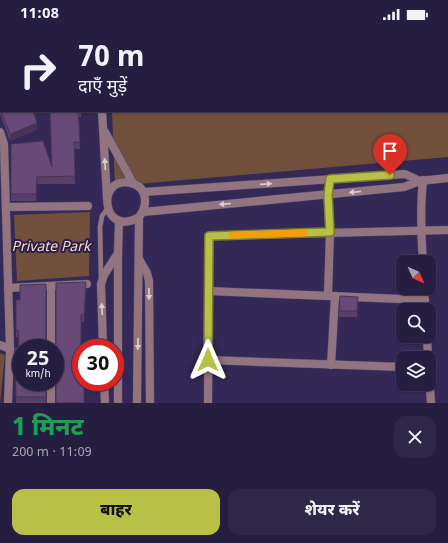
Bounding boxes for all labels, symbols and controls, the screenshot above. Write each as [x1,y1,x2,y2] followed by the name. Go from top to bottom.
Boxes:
[20,5,59,24] text: 11:08
[78,41,144,77] text: 70 m
[12,44,64,96] icon: right
[78,76,127,99] text: दाएँ मुड़ें
[373,134,407,175] pin
[379,140,401,162] icon: arrive
[102,158,109,170] one-way arrow
[260,180,272,187] one-way arrow
[349,189,361,195] one-way arrow
[219,201,231,208] one-way arrow
[11,238,93,257] park label: Private Park
[396,255,436,295] north arrow
[396,255,436,391] map controls
[146,288,152,301] one-way arrow
[99,302,105,315] one-way arrow
[396,303,436,343] button: search
[135,338,141,351] one-way arrow
[72,339,124,391] speed limit sign: 30
[187,339,229,381] position arrow
[27,347,49,373] text: 25
[396,351,436,391] button: layers
[25,368,51,381] text: km/h
[12,413,84,445] text: 1 मिनट
[394,416,436,458] button: close
[12,444,92,461] text: 200 m · 11:09
[12,489,220,535] button: बाहर
[228,489,436,535] button: शेयर करें

